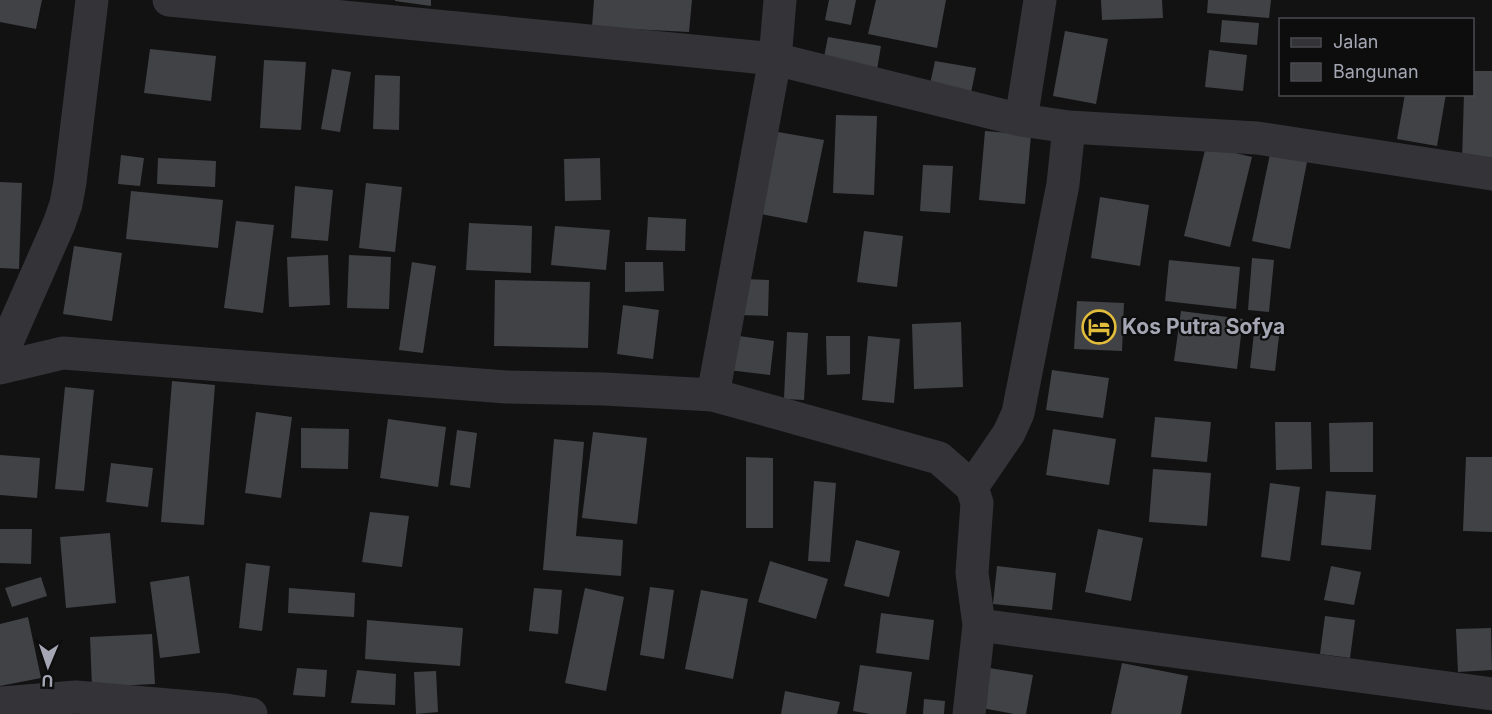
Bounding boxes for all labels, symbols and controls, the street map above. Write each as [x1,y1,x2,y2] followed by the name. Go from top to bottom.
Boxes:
[1279,18,1474,96] legend
[1333,31,1378,52] text: Jalan
[1333,61,1419,82] text: Bangunan
[1081,309,1117,345] hotel icon: Kos Putra Sofya
[1122,314,1285,339] place label: Kos Putra Sofya
[18,636,78,696] north arrow
[41,671,54,691] text: U

